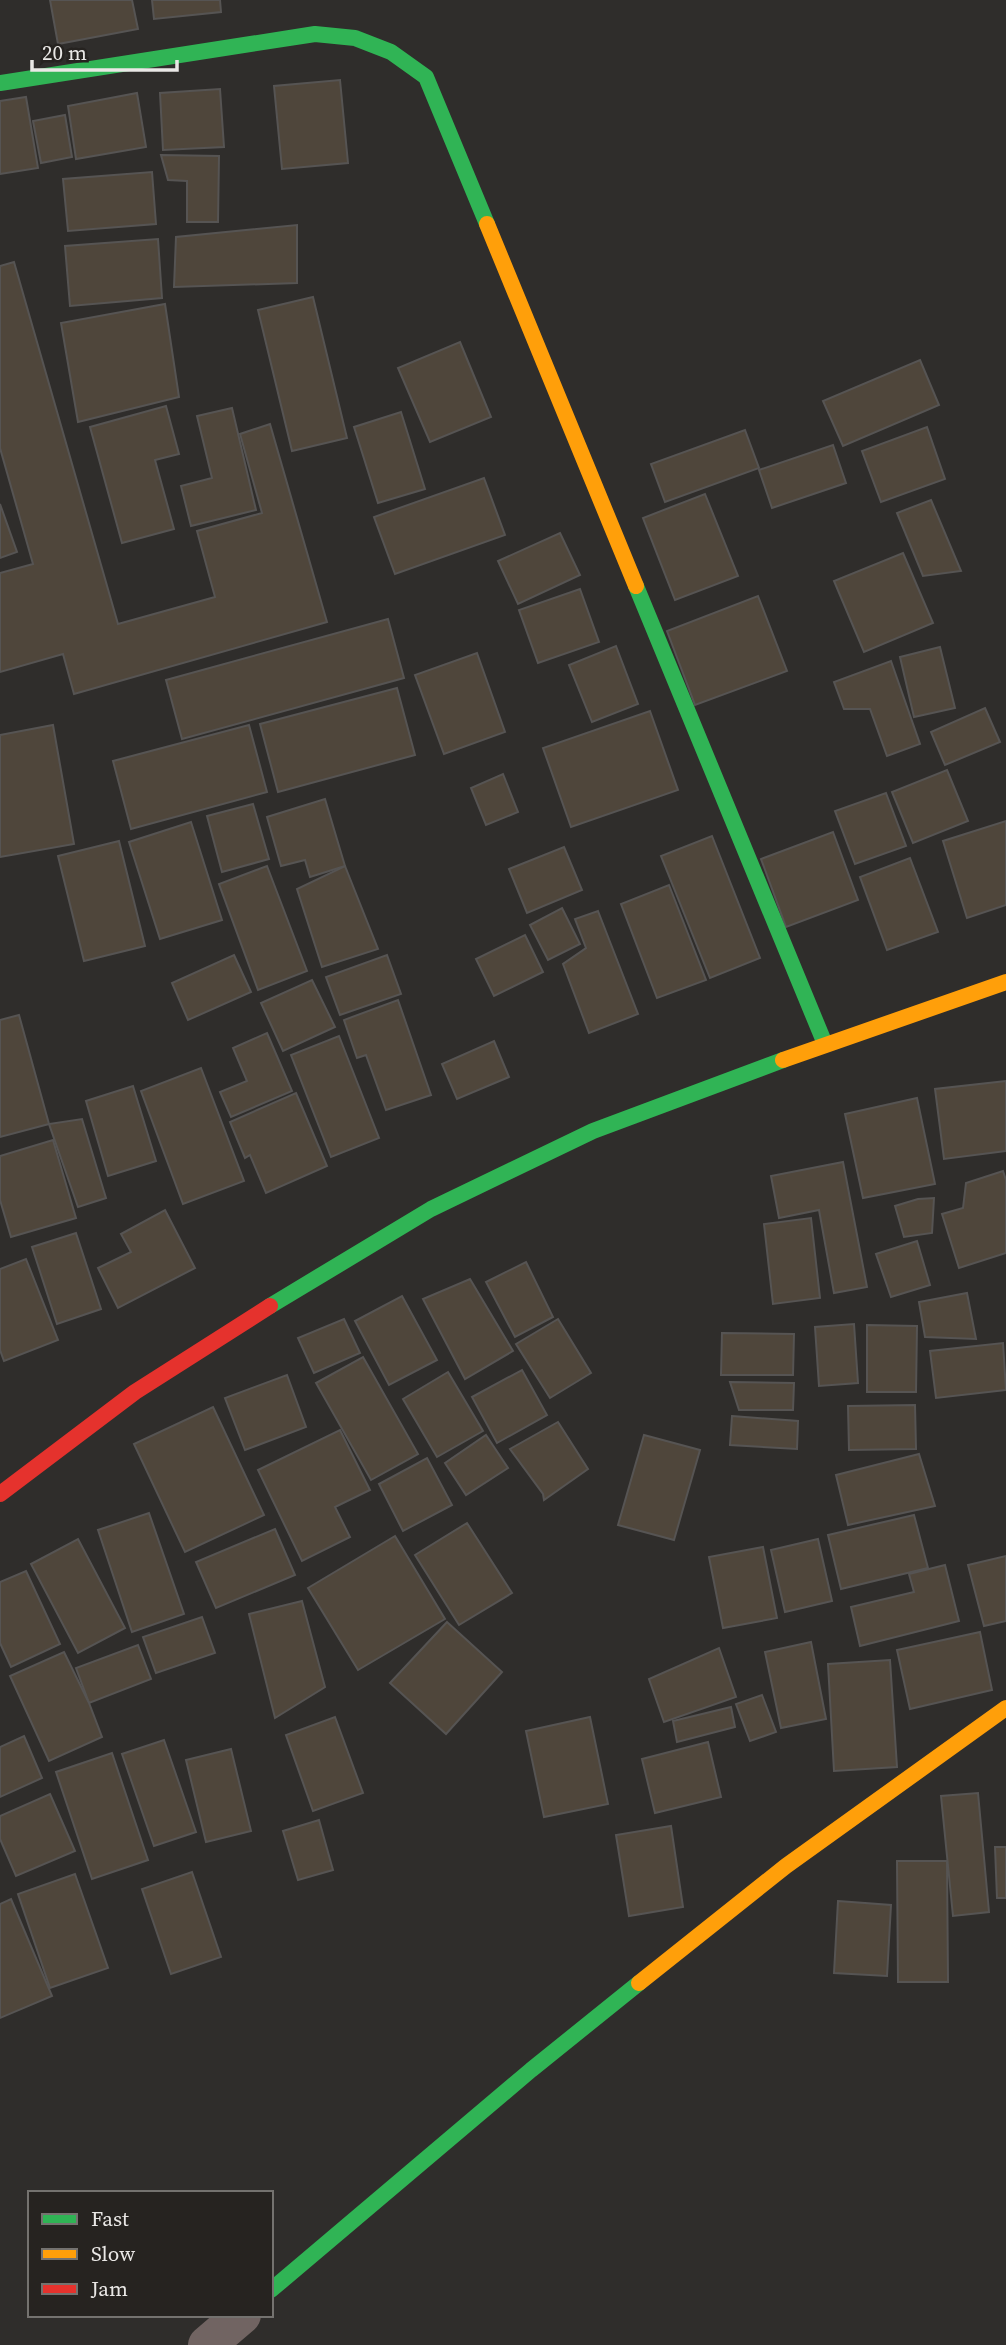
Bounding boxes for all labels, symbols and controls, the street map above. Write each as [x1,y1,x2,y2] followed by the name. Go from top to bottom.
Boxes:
[32,28,177,72] scale bar
[42,38,87,67] text: 20 m
[28,2191,273,2317] legend
[91,2204,129,2233] text: Fast
[91,2239,135,2268] text: Slow
[90,2274,128,2303] text: Jam

